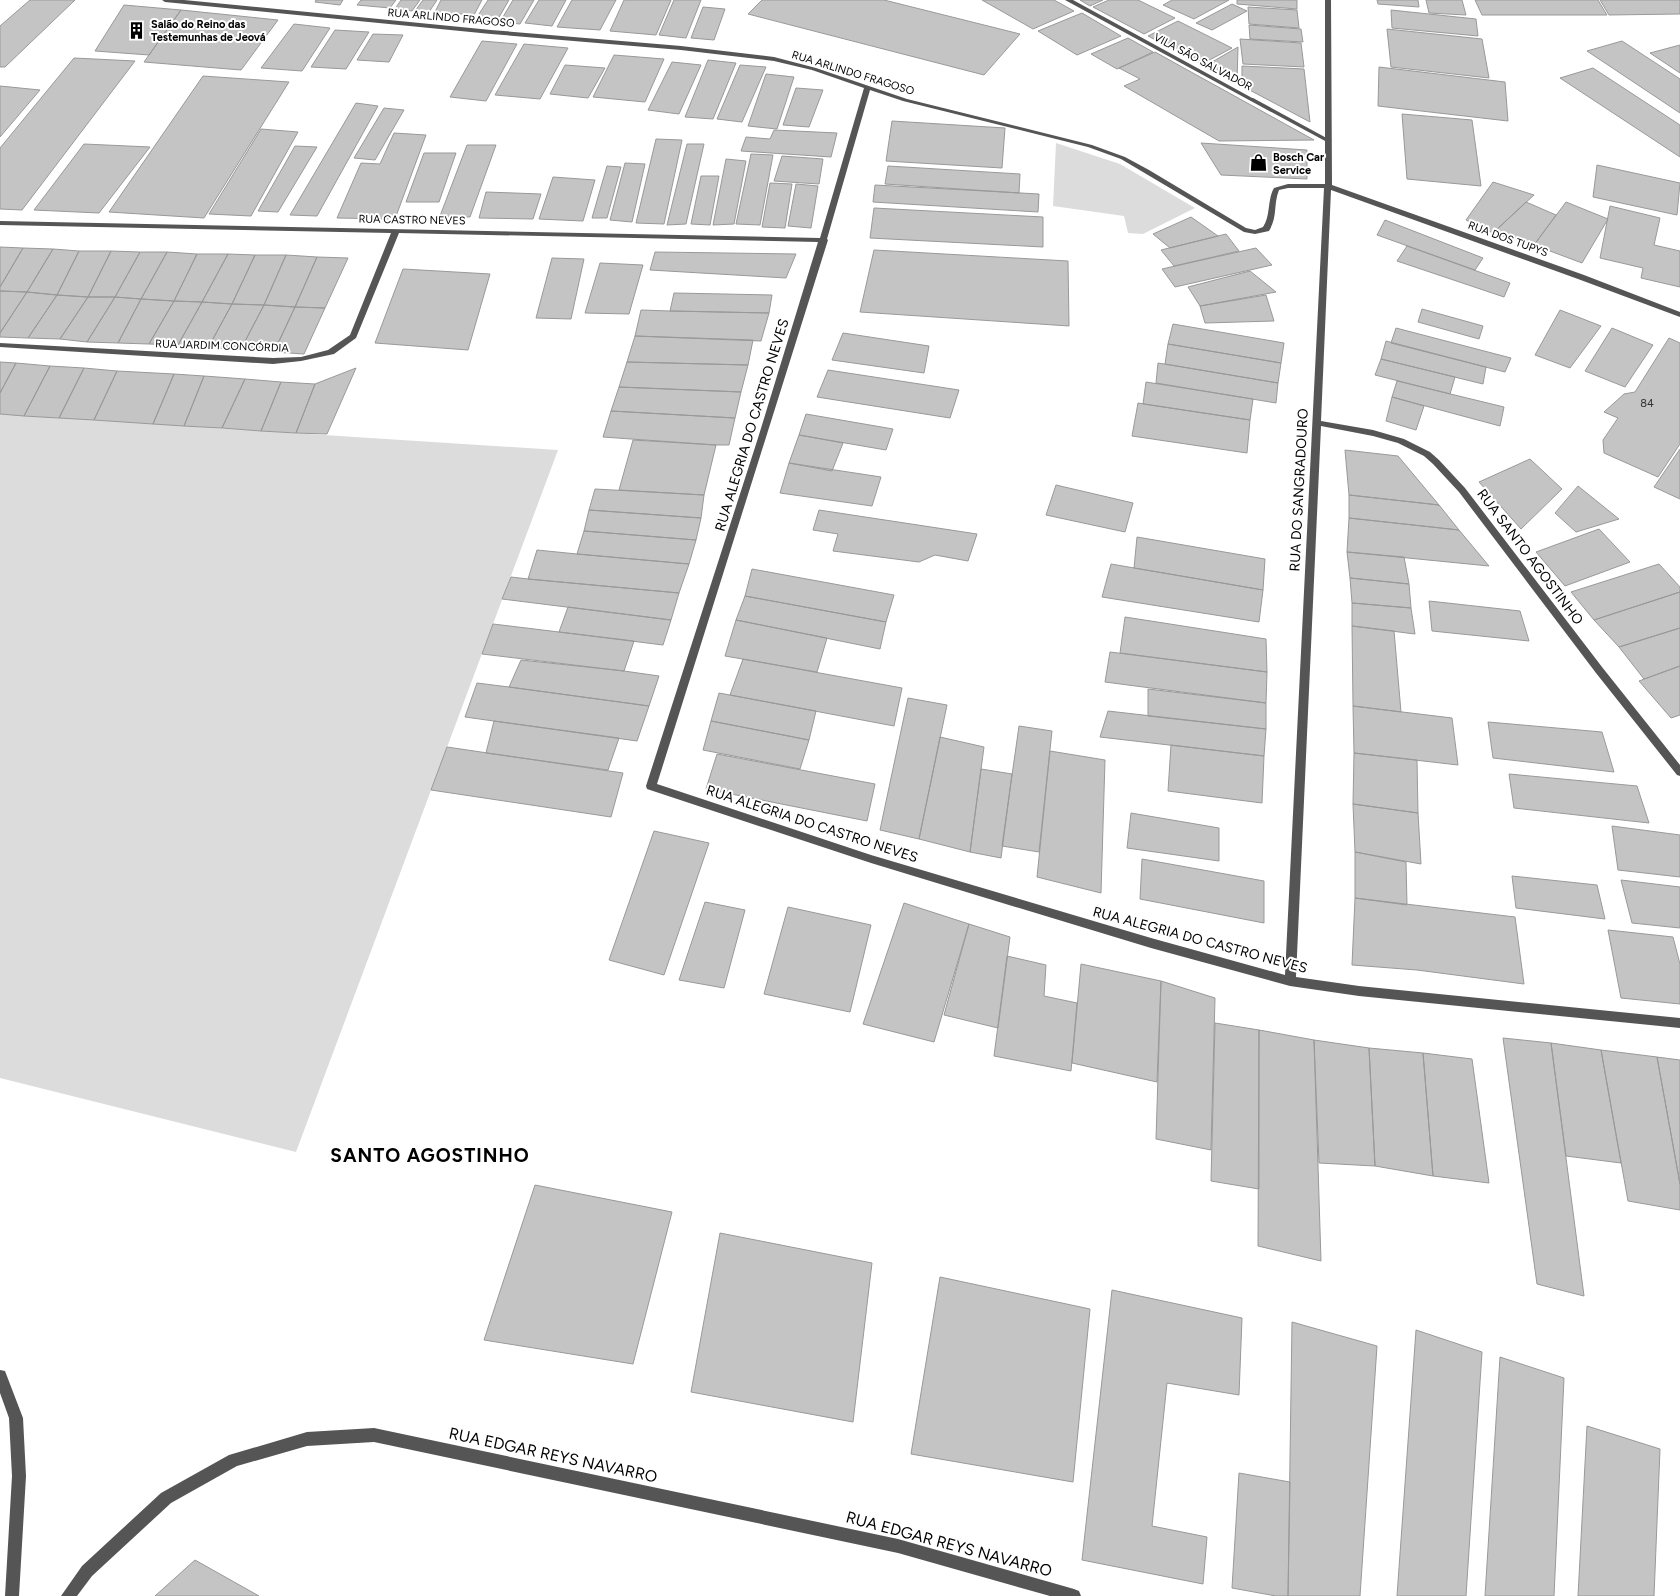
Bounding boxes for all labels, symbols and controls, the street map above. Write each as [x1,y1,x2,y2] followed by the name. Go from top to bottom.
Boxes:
[387,6,515,30] street label: RUA ARLINDO FRAGOSO
[151,18,266,44] place label: Salão do Reino das Testemunhas de Jeová
[127,20,147,40] building icon: Salão do Reino das Testemunhas de Jeová
[1152,30,1255,93] street label: VILA SÃO SALVADOR
[790,48,916,98] street label: RUA ARLINDO FRAGOSO
[1273,151,1325,177] place label: Bosch Car Service
[1249,153,1269,173] shop icon: Bosch Car Service
[358,213,466,227] street label: RUA CASTRO NEVES
[1466,219,1550,260] street label: RUA DOS TUPYS
[712,317,792,533] street label: RUA ALEGRIA DO CASTRO NEVES
[155,336,290,355] street label: RUA JARDIM CONCÓRDIA
[1640,397,1654,410] house number: 84
[1286,408,1312,572] street label: RUA DO SANGRADOURO
[1473,486,1587,628] street label: RUA SANTO AGOSTINHO
[704,782,920,866] street label: RUA ALEGRIA DO CASTRO NEVES
[1091,903,1309,977] street label: RUA ALEGRIA DO CASTRO NEVES
[330,1144,530,1167] district label: SANTO AGOSTINHO
[447,1424,659,1486] street label: RUA EDGAR REYS NAVARRO
[844,1507,1054,1581] street label: RUA EDGAR REYS NAVARRO

